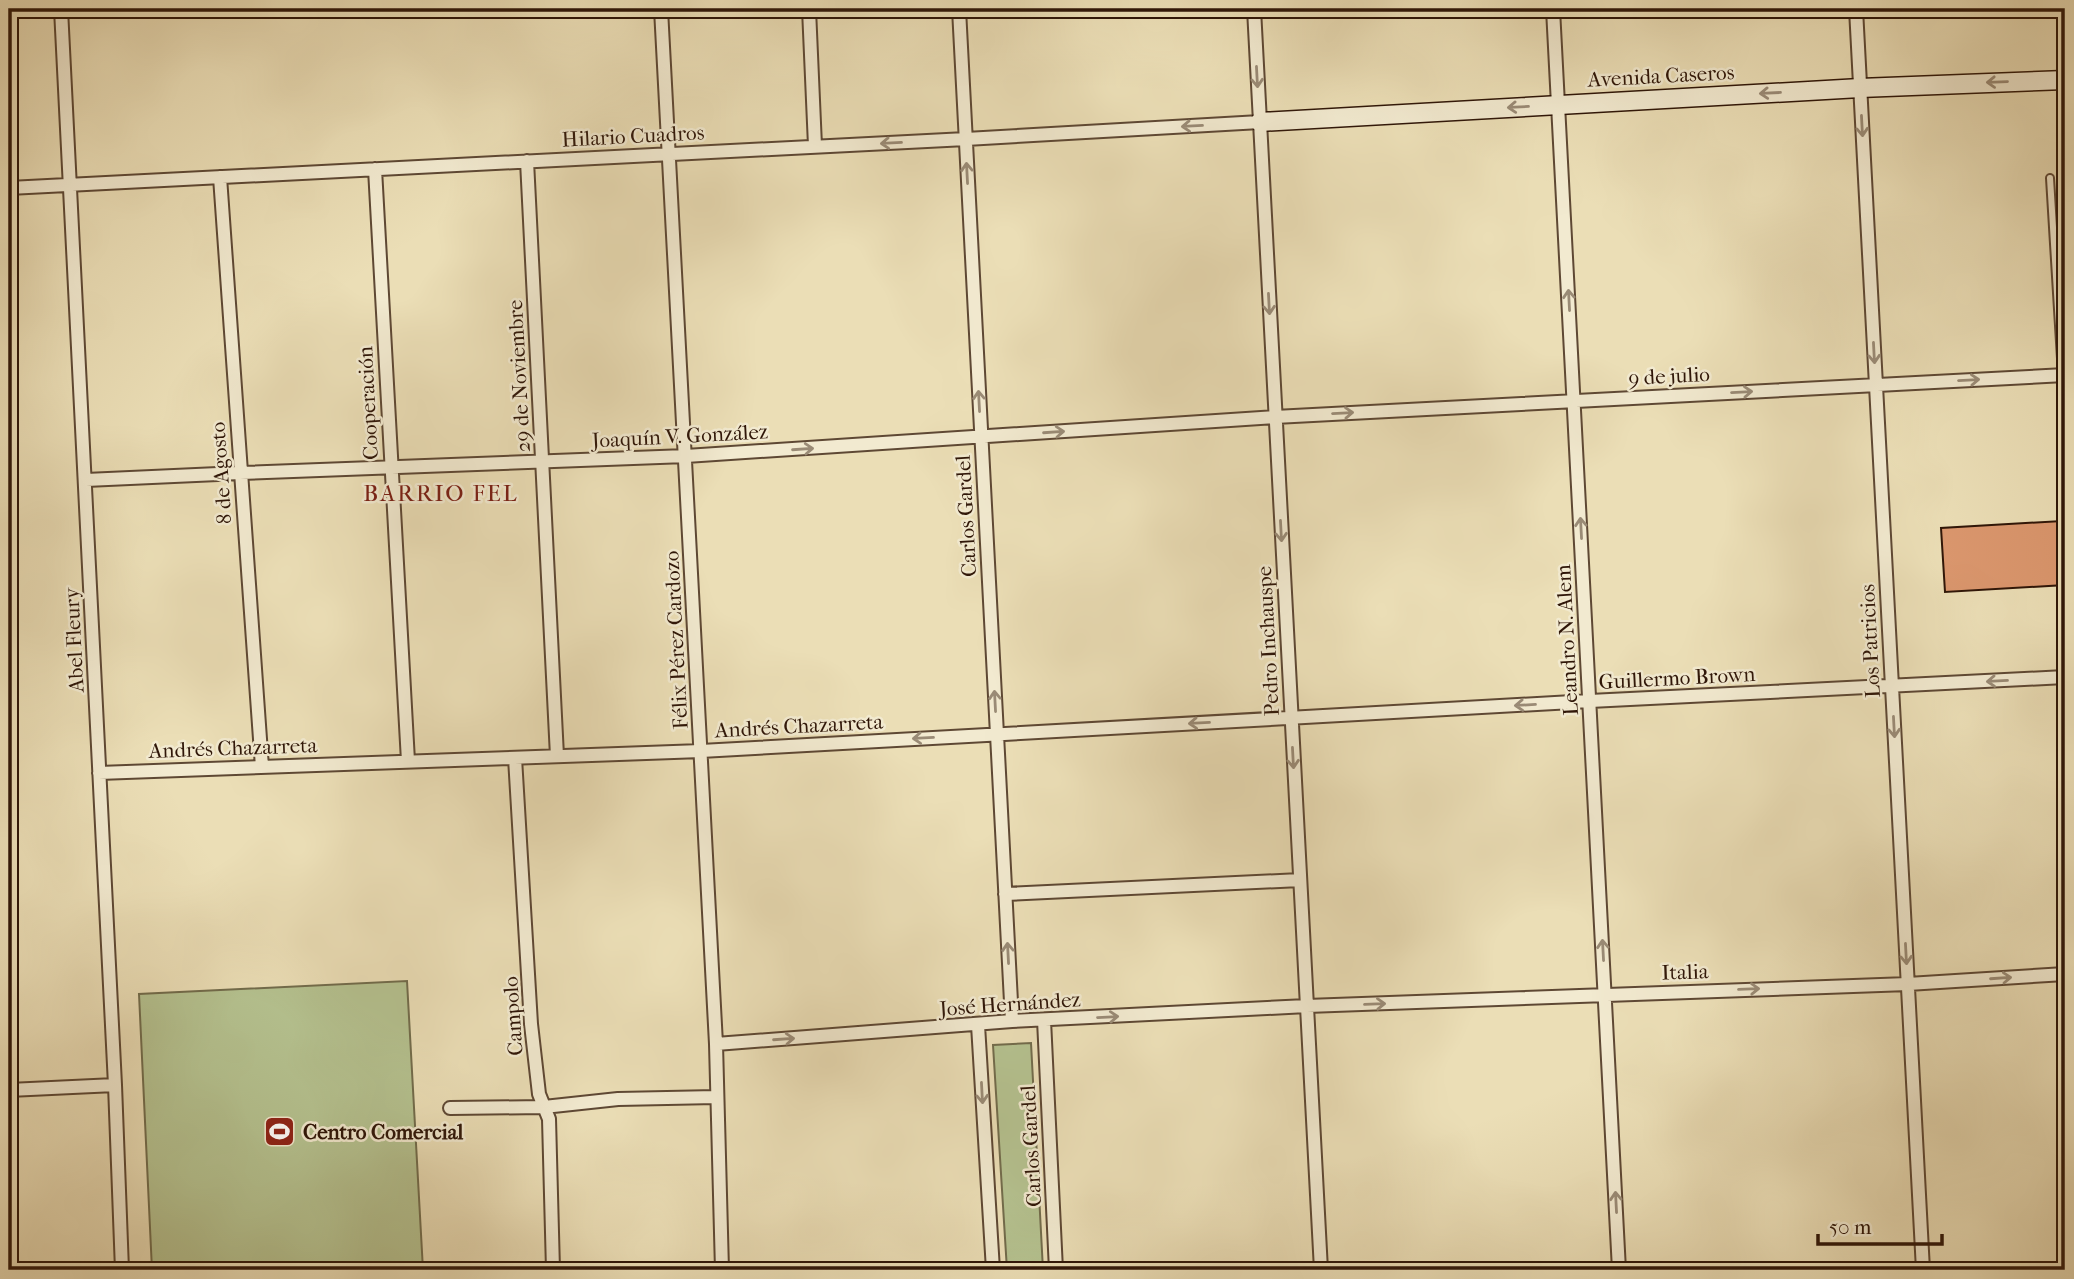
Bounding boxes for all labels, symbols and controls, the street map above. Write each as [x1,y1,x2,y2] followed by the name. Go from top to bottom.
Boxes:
[1586,60,1735,92] street label: Avenida Caseros
[1251,65,1264,88] one-way arrow
[1986,76,2009,89] one-way arrow
[1759,86,1782,99] one-way arrow
[1507,101,1530,114] one-way arrow
[1856,114,1869,137] one-way arrow
[561,120,705,152] street label: Hilario Cuadros
[1181,120,1203,133] one-way arrow
[880,136,903,149] one-way arrow
[961,162,974,185] one-way arrow
[1562,289,1575,312] one-way arrow
[1263,292,1276,315] one-way arrow
[503,299,535,453] street label: 29 de Noviembre
[1868,341,1881,364] one-way arrow
[353,346,383,460] street label: Cooperación
[1628,362,1710,390] street label: 9 de julio
[1957,374,1980,387] one-way arrow
[1730,385,1753,398] one-way arrow
[973,389,986,412] one-way arrow
[1332,406,1354,419] one-way arrow
[589,419,769,453] street label: Joaquín V. González
[205,421,237,525] street label: 8 de Agosto
[1042,425,1065,438] one-way arrow
[791,442,813,455] one-way arrow
[951,454,981,578] street label: Carlos Gardel
[363,480,519,507] district label: BARRIO FEL
[1574,516,1587,539] one-way arrow
[1275,519,1288,542] one-way arrow
[659,550,693,730] street label: Félix Pérez Cardozo
[1551,563,1583,716] street label: Leandro N. Alem
[1252,565,1284,717] street label: Pedro Inchauspe
[1855,583,1885,699] street label: Los Patricios
[59,586,89,694] street label: Abel Fleury
[1598,662,1756,694] street label: Guillermo Brown
[1986,674,2009,687] one-way arrow
[989,690,1002,713] one-way arrow
[1514,699,1537,712] one-way arrow
[713,710,884,742] street label: Andrés Chazarreta
[1888,715,1901,738] one-way arrow
[1187,717,1210,730] one-way arrow
[912,732,934,745] one-way arrow
[147,733,318,763] street label: Andrés Chazarreta
[1287,747,1300,770] one-way arrow
[1596,939,1609,962] one-way arrow
[1002,942,1015,965] one-way arrow
[1900,942,1913,965] one-way arrow
[1661,959,1709,985] street label: Italia
[1989,971,2012,984] one-way arrow
[498,976,528,1056] street label: Campolo
[1737,983,1760,996] one-way arrow
[937,987,1081,1021] street label: José Hernández
[1363,997,1386,1010] one-way arrow
[1097,1010,1120,1023] one-way arrow
[772,1032,795,1045] one-way arrow
[976,1081,989,1104] one-way arrow
[1016,1084,1046,1208] street label: Carlos Gardel
[263,1115,297,1149] sports icon: Centro Comercial
[303,1120,463,1144] place label: Centro Comercial
[1609,1191,1622,1214] one-way arrow
[1818,1202,1943,1246] scale bar
[1829,1215,1872,1239] text: 50 m

